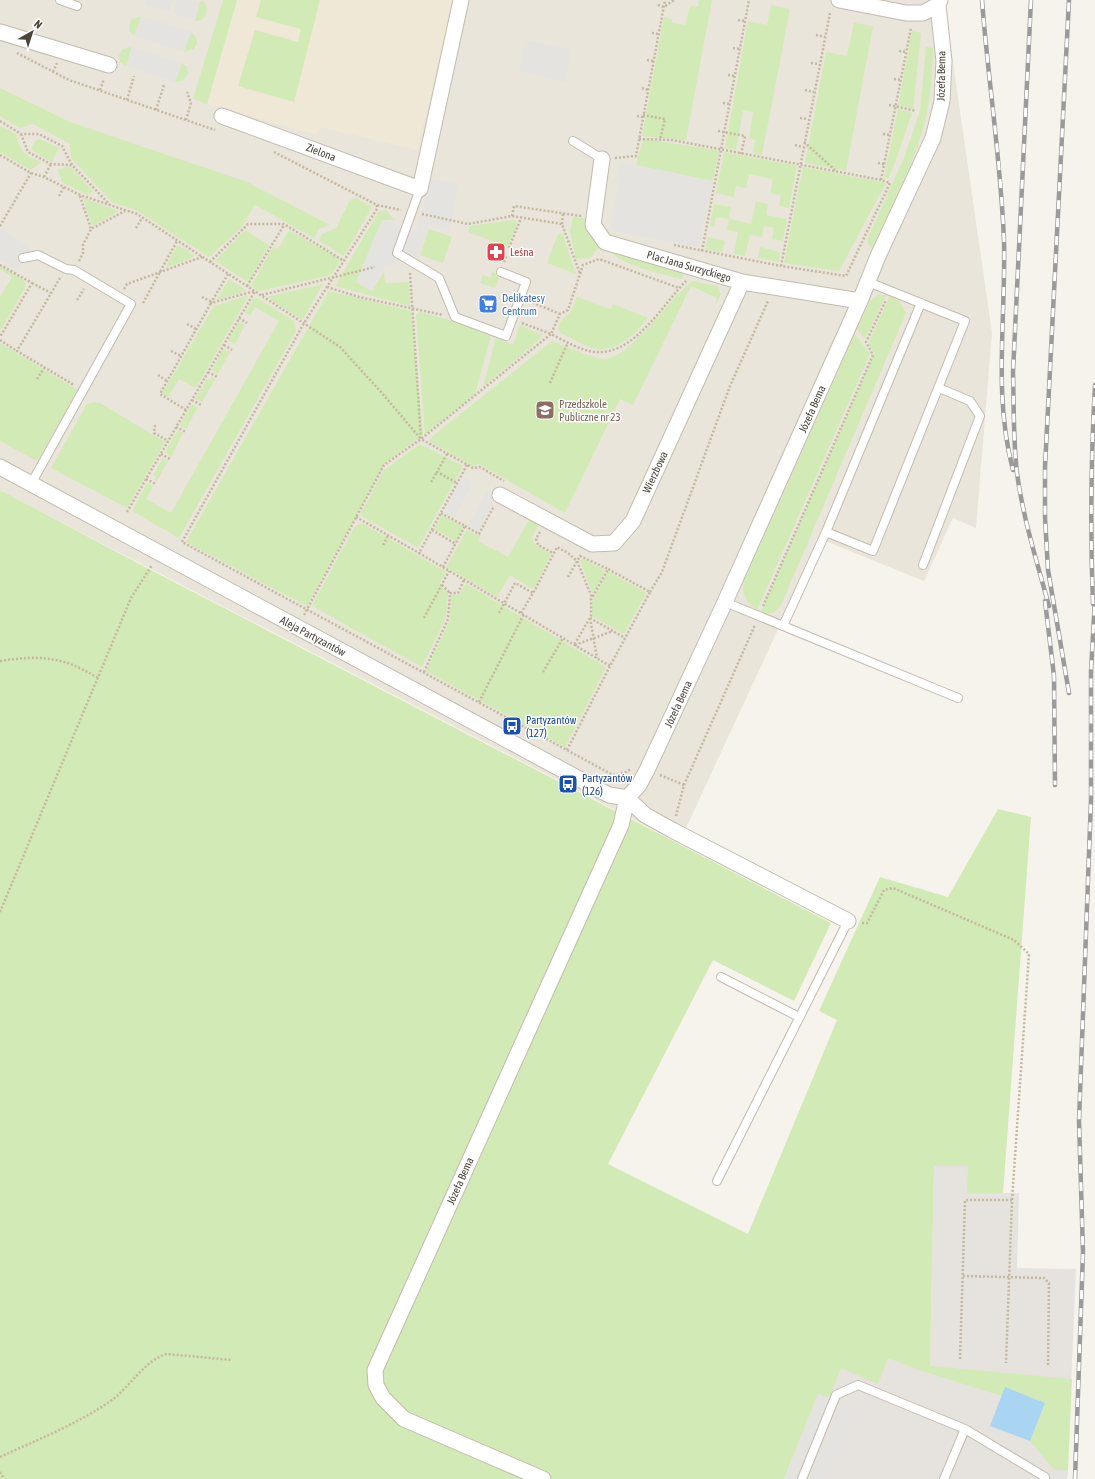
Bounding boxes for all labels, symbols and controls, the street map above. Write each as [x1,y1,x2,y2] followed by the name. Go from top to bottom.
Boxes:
[12,12,52,52] north arrow
[32,18,45,31] text: N
[935,51,947,101] street label: Józefa Bema
[304,141,338,163] street label: Zielona
[485,241,507,263] pharmacy icon: Leśna
[510,246,534,258] place label: Leśna
[646,248,732,284] street label: Plac Jana Surzyckiego
[502,292,545,317] place label: Delikatesy Centrum
[477,293,499,315] supermarket icon: Delikatesy Centrum
[796,384,828,434] street label: Józefa Bema
[559,398,621,423] place label: Przedszkole Publiczne nr 23
[534,399,556,421] school or university icon: Przedszkole Publiczne nr 23
[640,449,670,495] street label: Wierzbowa
[278,614,348,659] street label: Aleja Partyzantów
[662,679,694,729] street label: Józefa Bema
[526,714,577,739] place label: Partyzantów (127)
[501,715,523,737] bus stop icon: Partyzantów (127)
[582,772,633,797] place label: Partyzantów (126)
[557,773,579,795] bus stop icon: Partyzantów (126)
[444,1156,476,1206] street label: Józefa Bema

